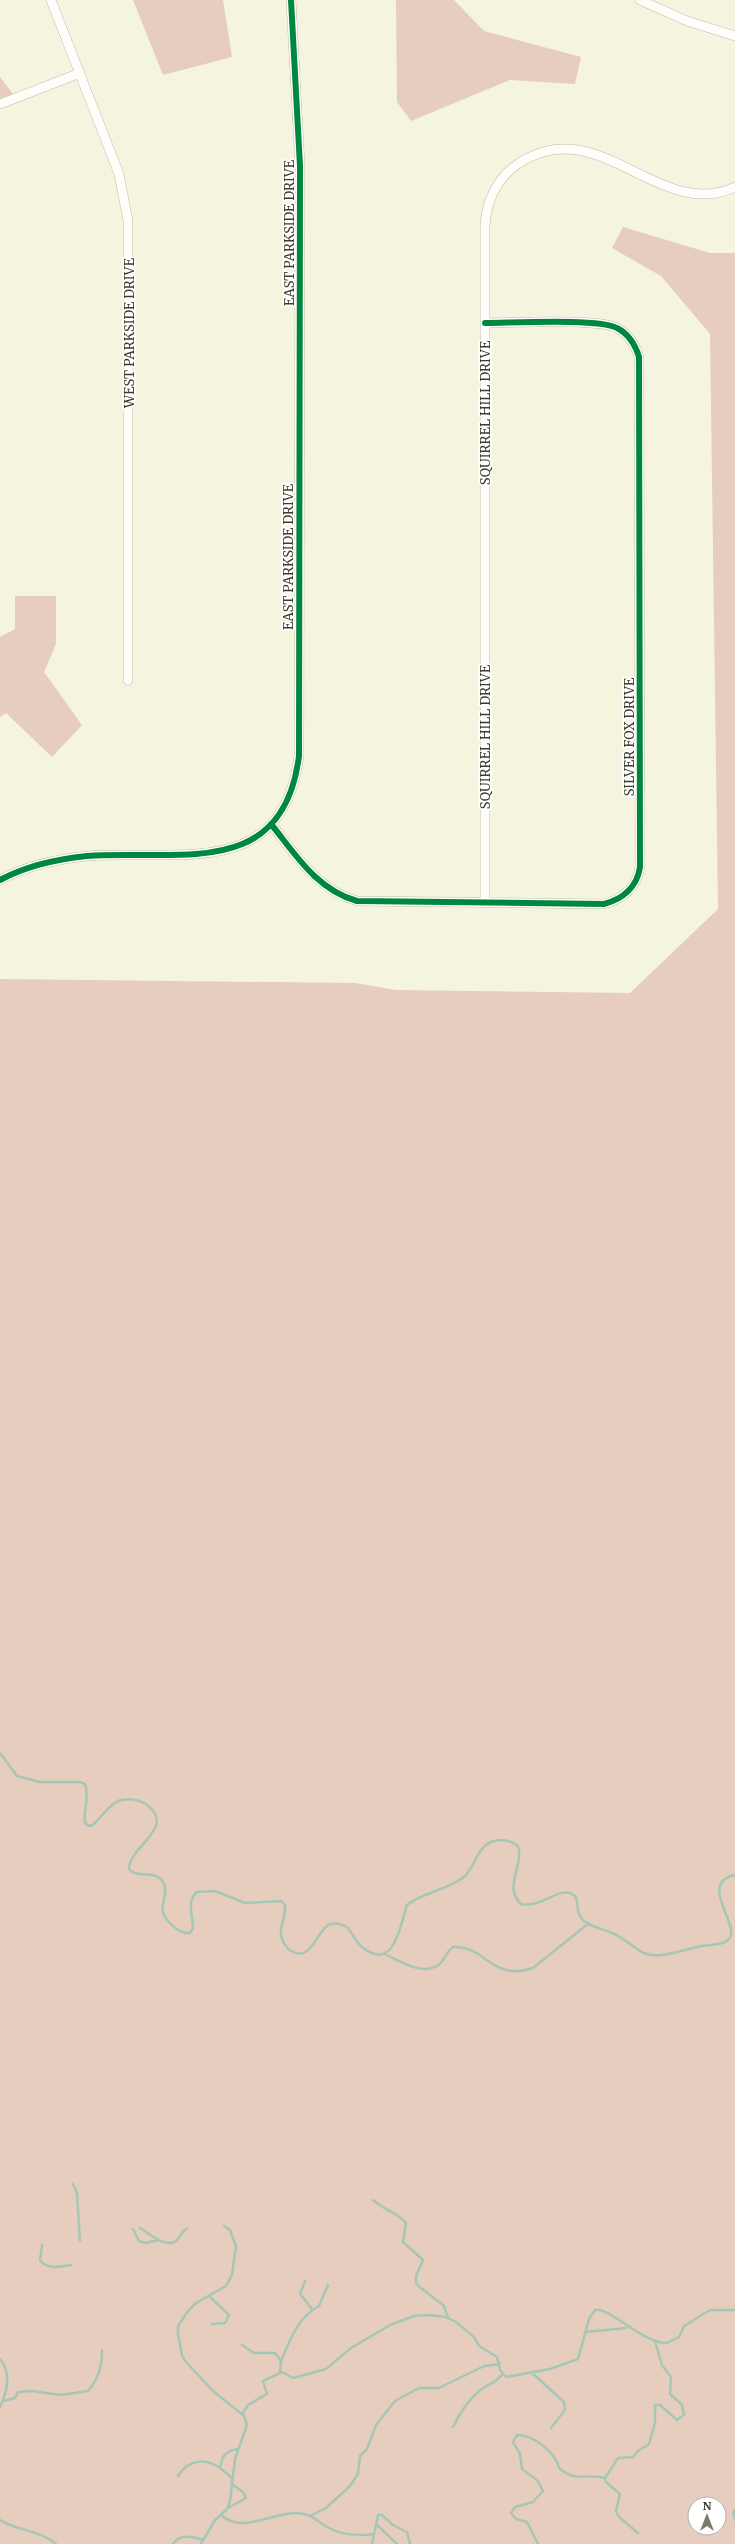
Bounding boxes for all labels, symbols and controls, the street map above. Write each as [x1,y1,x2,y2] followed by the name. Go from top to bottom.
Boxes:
[281,159,298,306] street label: EAST PARKSIDE DRIVE
[121,257,138,409] street label: WEST PARKSIDE DRIVE
[477,340,494,485] street label: SQUIRREL HILL DRIVE
[280,483,297,630] street label: EAST PARKSIDE DRIVE
[477,664,494,809] street label: SQUIRREL HILL DRIVE
[621,677,638,796] street label: SILVER FOX DRIVE
[687,2496,727,2536] north arrow
[703,2499,712,2513] text: N

